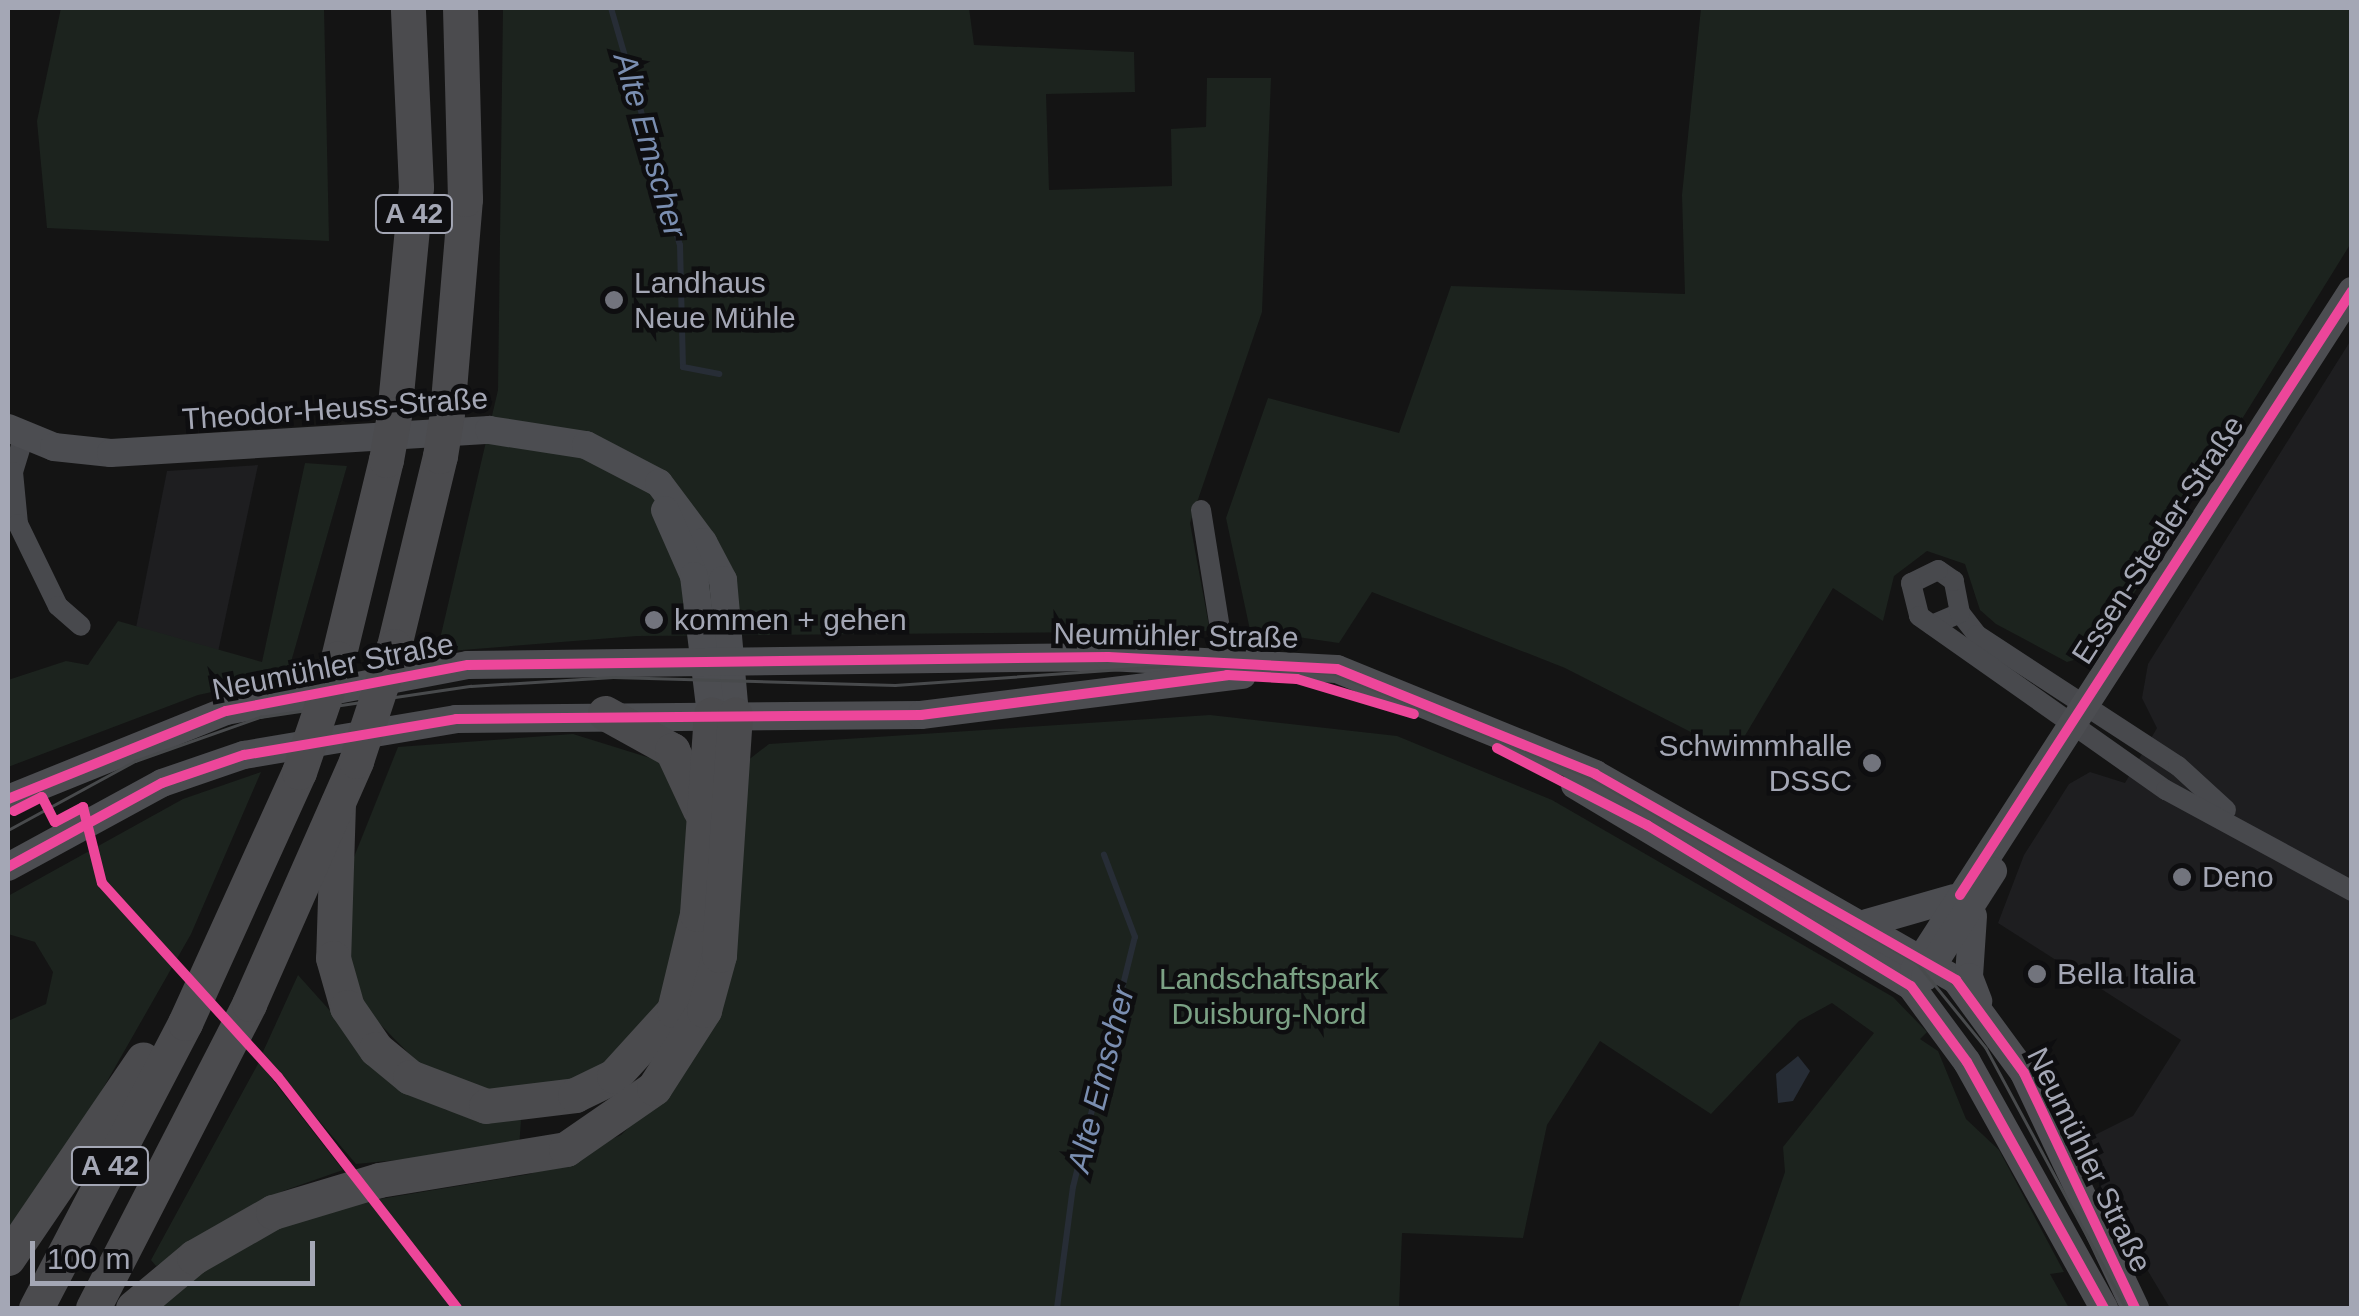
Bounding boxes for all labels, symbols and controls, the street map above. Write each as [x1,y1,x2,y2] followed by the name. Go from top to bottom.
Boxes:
[605,48,695,242] water label: Alte Emscher
[374,191,454,237] road number: A 42
[634,265,796,336] place label: Landhaus Neue Mühle
[603,289,625,311] marker: Landhaus Neue Mühle
[181,380,489,438] street label: Theodor-Heuss-Straße
[2064,409,2252,671] street label: Essen-Steeler-Straße
[674,602,907,638] place label: kommen + gehen
[643,609,665,631] marker: kommen + gehen
[1053,616,1299,656] street label: Neumühler Straße
[209,626,457,708] street label: Neumühler Straße
[1659,728,1852,798] place label: Schwimmhalle DSSC
[1861,752,1883,774] marker: Schwimmhalle DSSC
[2202,859,2274,895] place label: Deno
[2171,866,2193,888] marker: Deno
[2057,956,2195,992] place label: Bella Italia
[1159,961,1379,1032] park label: Landschaftspark Duisburg-Nord
[2026,963,2048,985] marker: Bella Italia
[1059,982,1143,1176] water label: Alte Emscher
[2019,1042,2159,1278] street label: Neumühler Straße
[70,1143,150,1189] road number: A 42
[35,1221,320,1283] scale bar
[47,1242,130,1275] text: 100 m

